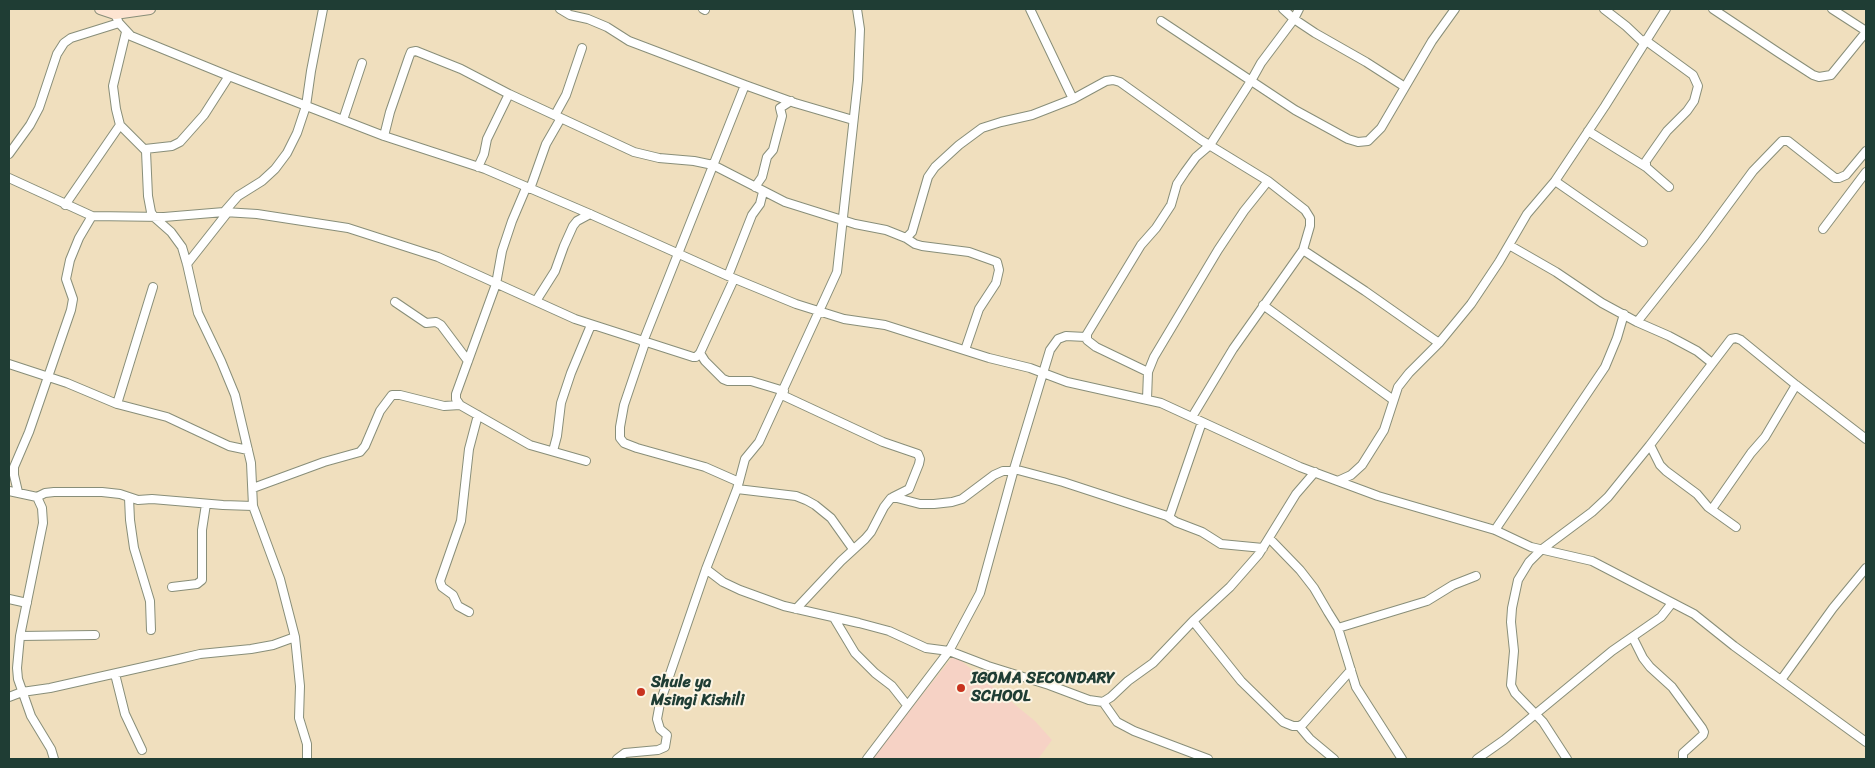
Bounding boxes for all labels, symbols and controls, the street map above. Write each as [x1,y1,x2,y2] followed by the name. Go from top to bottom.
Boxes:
[971,669,1115,707] place label: IGOMA SECONDARY SCHOOL
[651,673,744,711] place label: Shule ya Msingi Kishili
[955,682,967,694] marker: IGOMA SECONDARY SCHOOL
[635,686,647,698] marker: Shule ya Msingi Kishili

